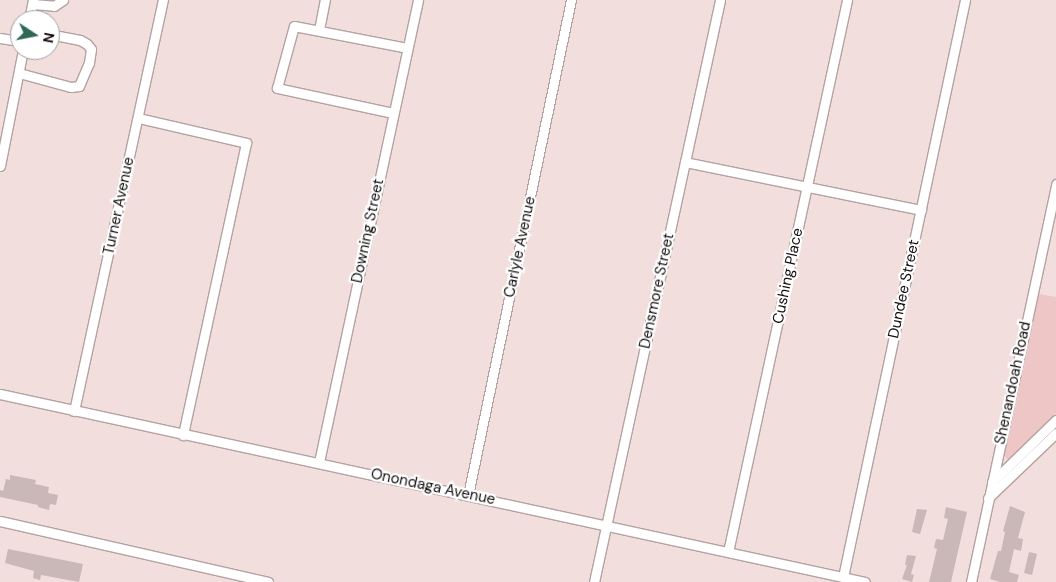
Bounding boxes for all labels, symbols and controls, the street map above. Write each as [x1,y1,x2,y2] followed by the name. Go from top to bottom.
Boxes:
[10,10,60,60] north arrow
[39,31,59,44] text: N
[100,155,138,257] street label: Turner Avenue
[348,177,388,285] street label: Downing Street
[500,195,540,299] street label: Carlyle Avenue
[769,227,807,325] street label: Cushing Place
[636,232,678,350] street label: Densmore Street
[885,238,923,340] street label: Dundee Street
[991,320,1035,446] street label: Shenandoah Road
[369,465,497,509] street label: Onondaga Avenue

